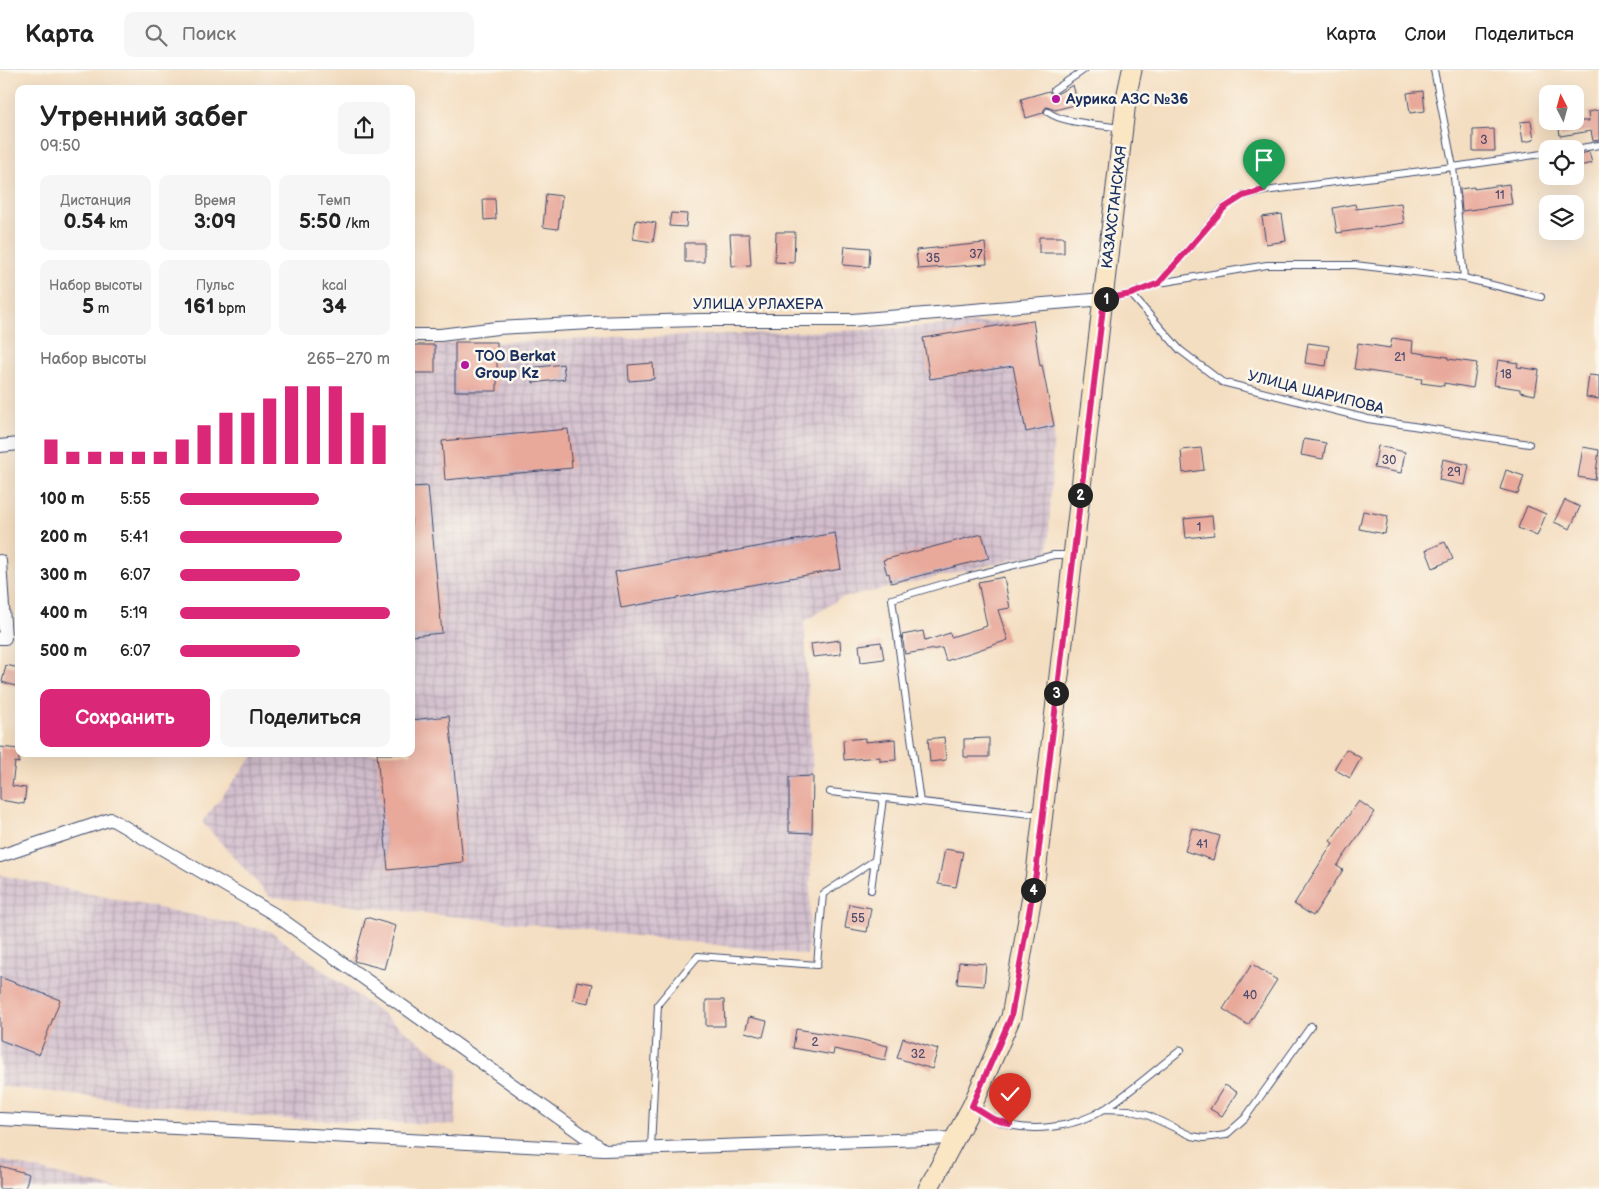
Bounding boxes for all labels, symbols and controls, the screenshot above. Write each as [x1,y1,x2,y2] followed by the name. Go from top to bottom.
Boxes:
[124,12,474,57] search box
[25,20,94,49] text: Карта
[142,21,170,49] icon: search
[182,23,236,46] text: Поиск
[1326,24,1376,45] text: Карта
[1404,24,1446,45] text: Слои
[1474,24,1574,45] text: Поделиться
[1539,85,1584,130] north arrow
[1539,85,1584,240] map controls
[1065,90,1188,109] place label: Аурика АЗС №36
[1050,93,1062,105] marker: Аурика АЗС №36
[40,101,248,134] text: Утренний забег
[338,102,390,154] button: share
[1480,133,1488,148] house number: 3
[40,137,80,156] text: 09:50
[1243,139,1285,190] pin
[1539,140,1584,185] button: locate
[1098,144,1131,270] street label: КАЗАХСТАНСКАЯ
[1250,146,1278,174] icon: arrive
[1495,188,1505,203] house number: 11
[60,192,131,209] text: Дистанция
[194,192,236,209] text: Время
[318,192,351,209] text: Темп
[1539,195,1584,240] button: layers
[63,209,106,234] text: 0.54
[194,209,236,234] text: 3:09
[299,209,341,234] text: 5:50
[106,215,128,232] text: km
[341,215,370,232] text: /km
[969,247,983,262] house number: 37
[926,251,940,266] house number: 35
[49,277,142,294] text: Набор высоты
[196,277,234,294] text: Пульс
[322,277,347,294] text: kcal
[1094,286,1118,312] pin: 1
[1104,291,1109,308] text: 1
[82,294,94,319] text: 5
[184,294,215,319] text: 161
[322,294,347,319] text: 34
[693,295,824,314] street label: УЛИЦА УРЛАХЕРА
[94,300,109,317] text: m
[215,300,246,317] text: bpm
[475,347,556,383] place label: ТОО Berkat Group Kz
[40,350,147,369] text: Набор высоты
[307,350,390,369] text: 265–270 m
[1394,350,1406,365] house number: 21
[459,359,471,371] marker: ТОО Berkat Group Kz
[1246,366,1387,419] street label: УЛИЦА ШАРИПОВА
[1500,367,1512,382] house number: 18
[1382,453,1396,468] house number: 30
[1447,465,1461,480] house number: 29
[1068,482,1092,508] pin: 2
[1076,487,1085,504] text: 2
[40,490,85,509] text: 100 m
[120,490,151,509] text: 5:55
[1197,520,1201,535] house number: 1
[40,528,87,547] text: 200 m
[120,528,148,547] text: 5:41
[40,566,87,585] text: 300 m
[120,566,150,585] text: 6:07
[40,604,87,623] text: 400 m
[120,604,148,623] text: 5:19
[40,642,87,661] text: 500 m
[120,642,150,661] text: 6:07
[1044,680,1068,706] pin: 3
[1052,685,1061,702] text: 3
[40,689,210,747] button: Сохранить
[220,689,390,747] button: Поделиться
[1196,837,1208,852] house number: 41
[1020,878,1046,902] pin: 4
[1029,882,1038,899] text: 4
[851,911,865,926] house number: 55
[1243,988,1257,1003] house number: 40
[811,1035,819,1050] house number: 2
[911,1047,925,1062] house number: 32
[989,1073,1031,1124] pin
[996,1080,1024,1108] icon: check

